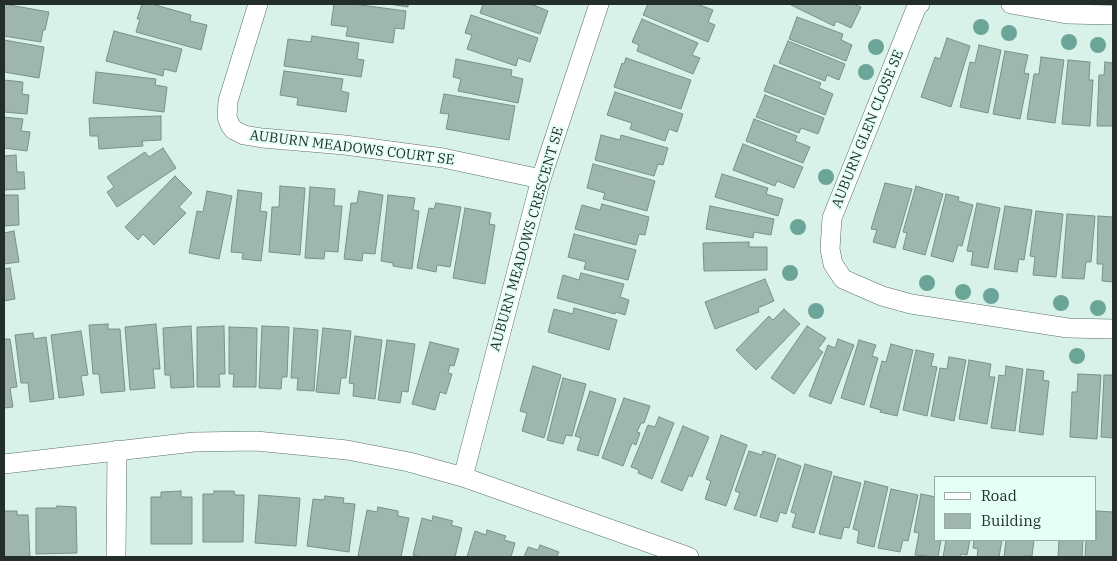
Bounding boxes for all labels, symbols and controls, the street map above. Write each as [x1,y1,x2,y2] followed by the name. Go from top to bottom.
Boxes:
[829,47,907,211] street label: AUBURN GLEN CLOSE SE
[487,125,567,353] street label: AUBURN MEADOWS CRESCENT SE
[249,127,455,169] street label: AUBURN MEADOWS COURT SE
[934,476,1097,541] legend
[981,486,1017,505] text: Road
[981,511,1041,530] text: Building

